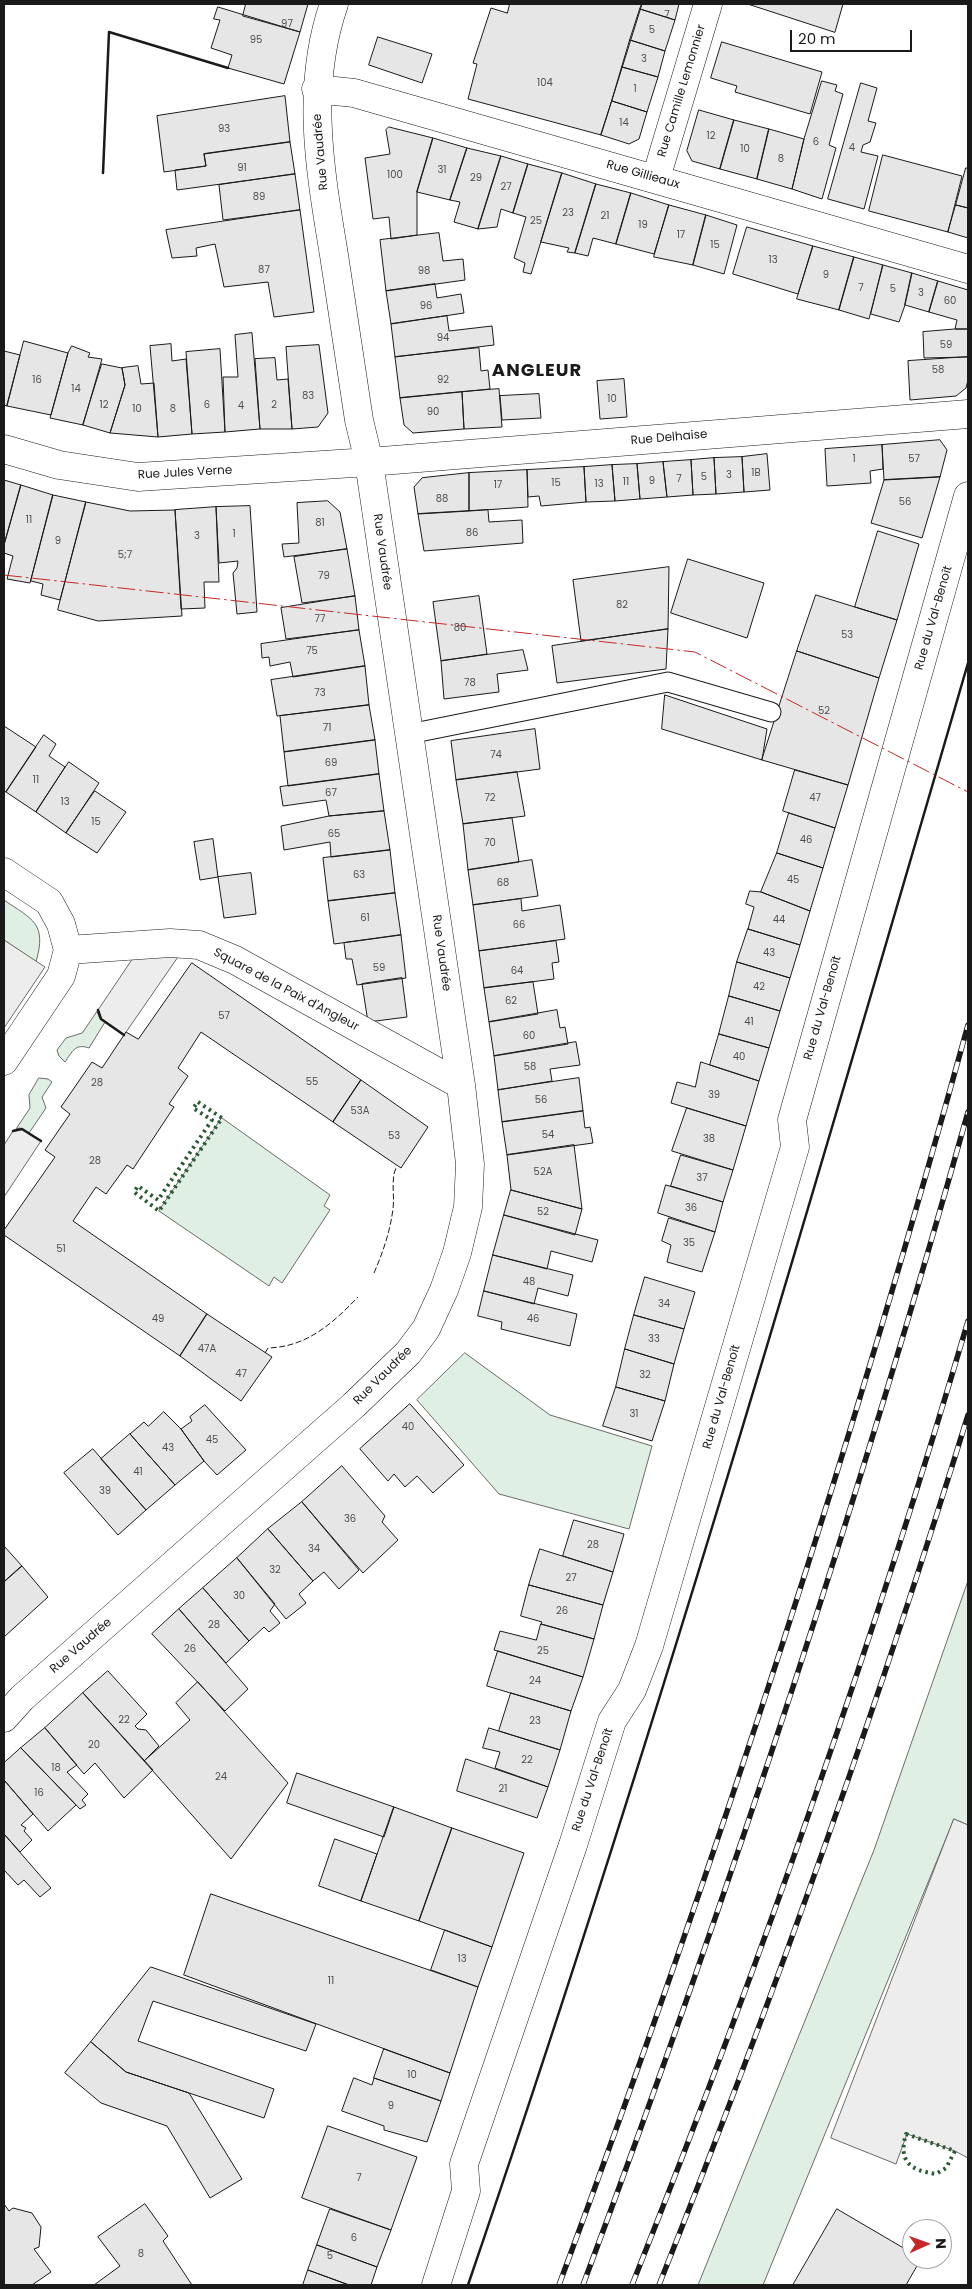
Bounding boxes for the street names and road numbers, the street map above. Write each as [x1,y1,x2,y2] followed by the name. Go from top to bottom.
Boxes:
[655,23,709,159] street label: Rue Camille Lemonnier
[310,113,332,191] street label: Rue Vaudrée
[605,158,681,192] street label: Rue Gillieaux
[630,427,708,449] street label: Rue Delhaise
[137,463,233,483] street label: Rue Jules Verne
[370,513,394,591] street label: Rue Vaudrée
[912,564,956,672] street label: Rue du Val-Benoît
[429,914,453,992] street label: Rue Vaudrée
[211,945,361,1035] street label: Square de la Paix d'Angleur
[801,954,845,1062] street label: Rue du Val-Benoît
[700,1343,744,1451] street label: Rue du Val-Benoît
[351,1344,415,1408] street label: Rue Vaudrée
[47,1615,115,1677] street label: Rue Vaudrée
[569,1726,617,1834] street label: Rue du Val-Benoît

